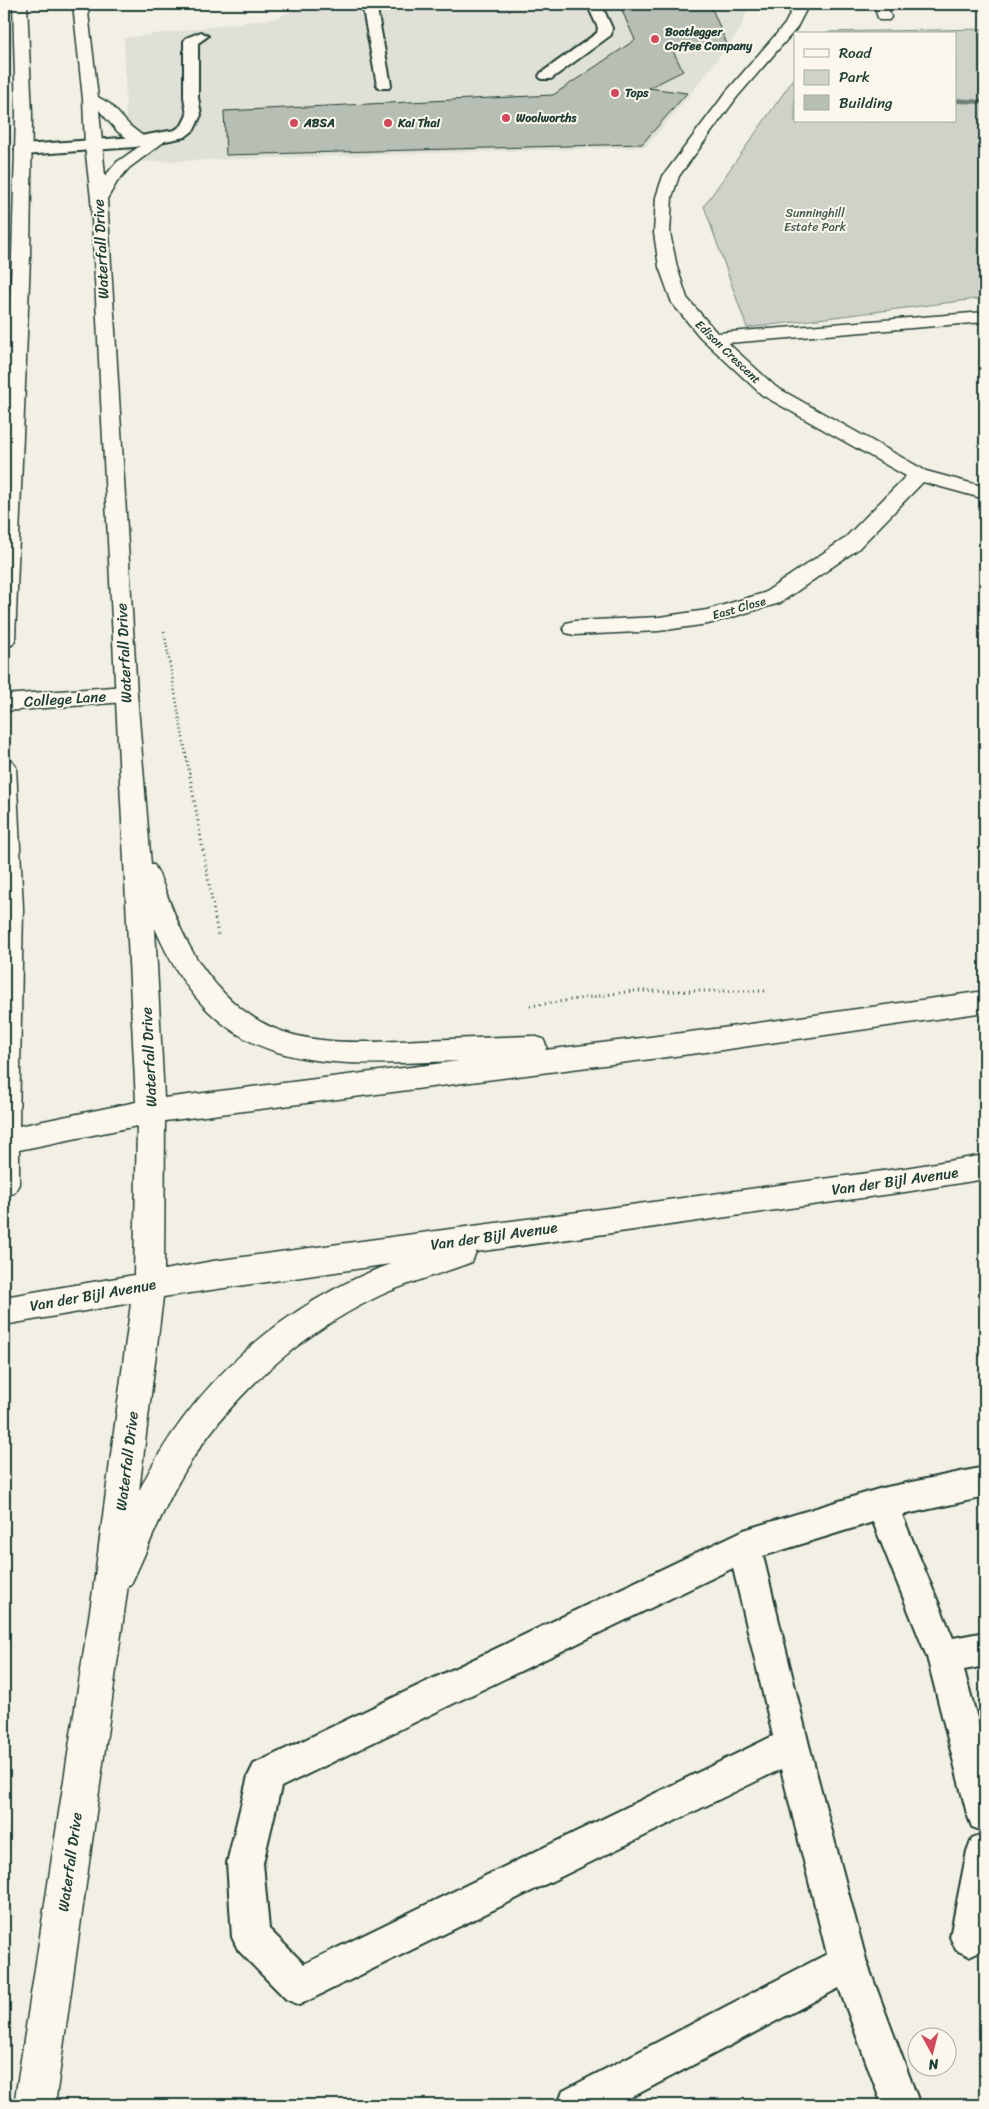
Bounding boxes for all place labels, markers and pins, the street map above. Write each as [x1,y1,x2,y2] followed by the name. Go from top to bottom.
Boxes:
[664,21,753,57] place label: Bootlegger Coffee Company
[649,33,661,45] marker: Bootlegger Coffee Company
[625,82,649,104] place label: Tops
[609,87,621,99] marker: Tops
[516,107,578,129] place label: Woolworths
[303,112,335,134] place label: ABSA
[397,112,440,134] place label: Kai Thai
[500,112,512,124] marker: Woolworths
[288,117,300,129] marker: ABSA
[382,117,394,129] marker: Kai Thai

